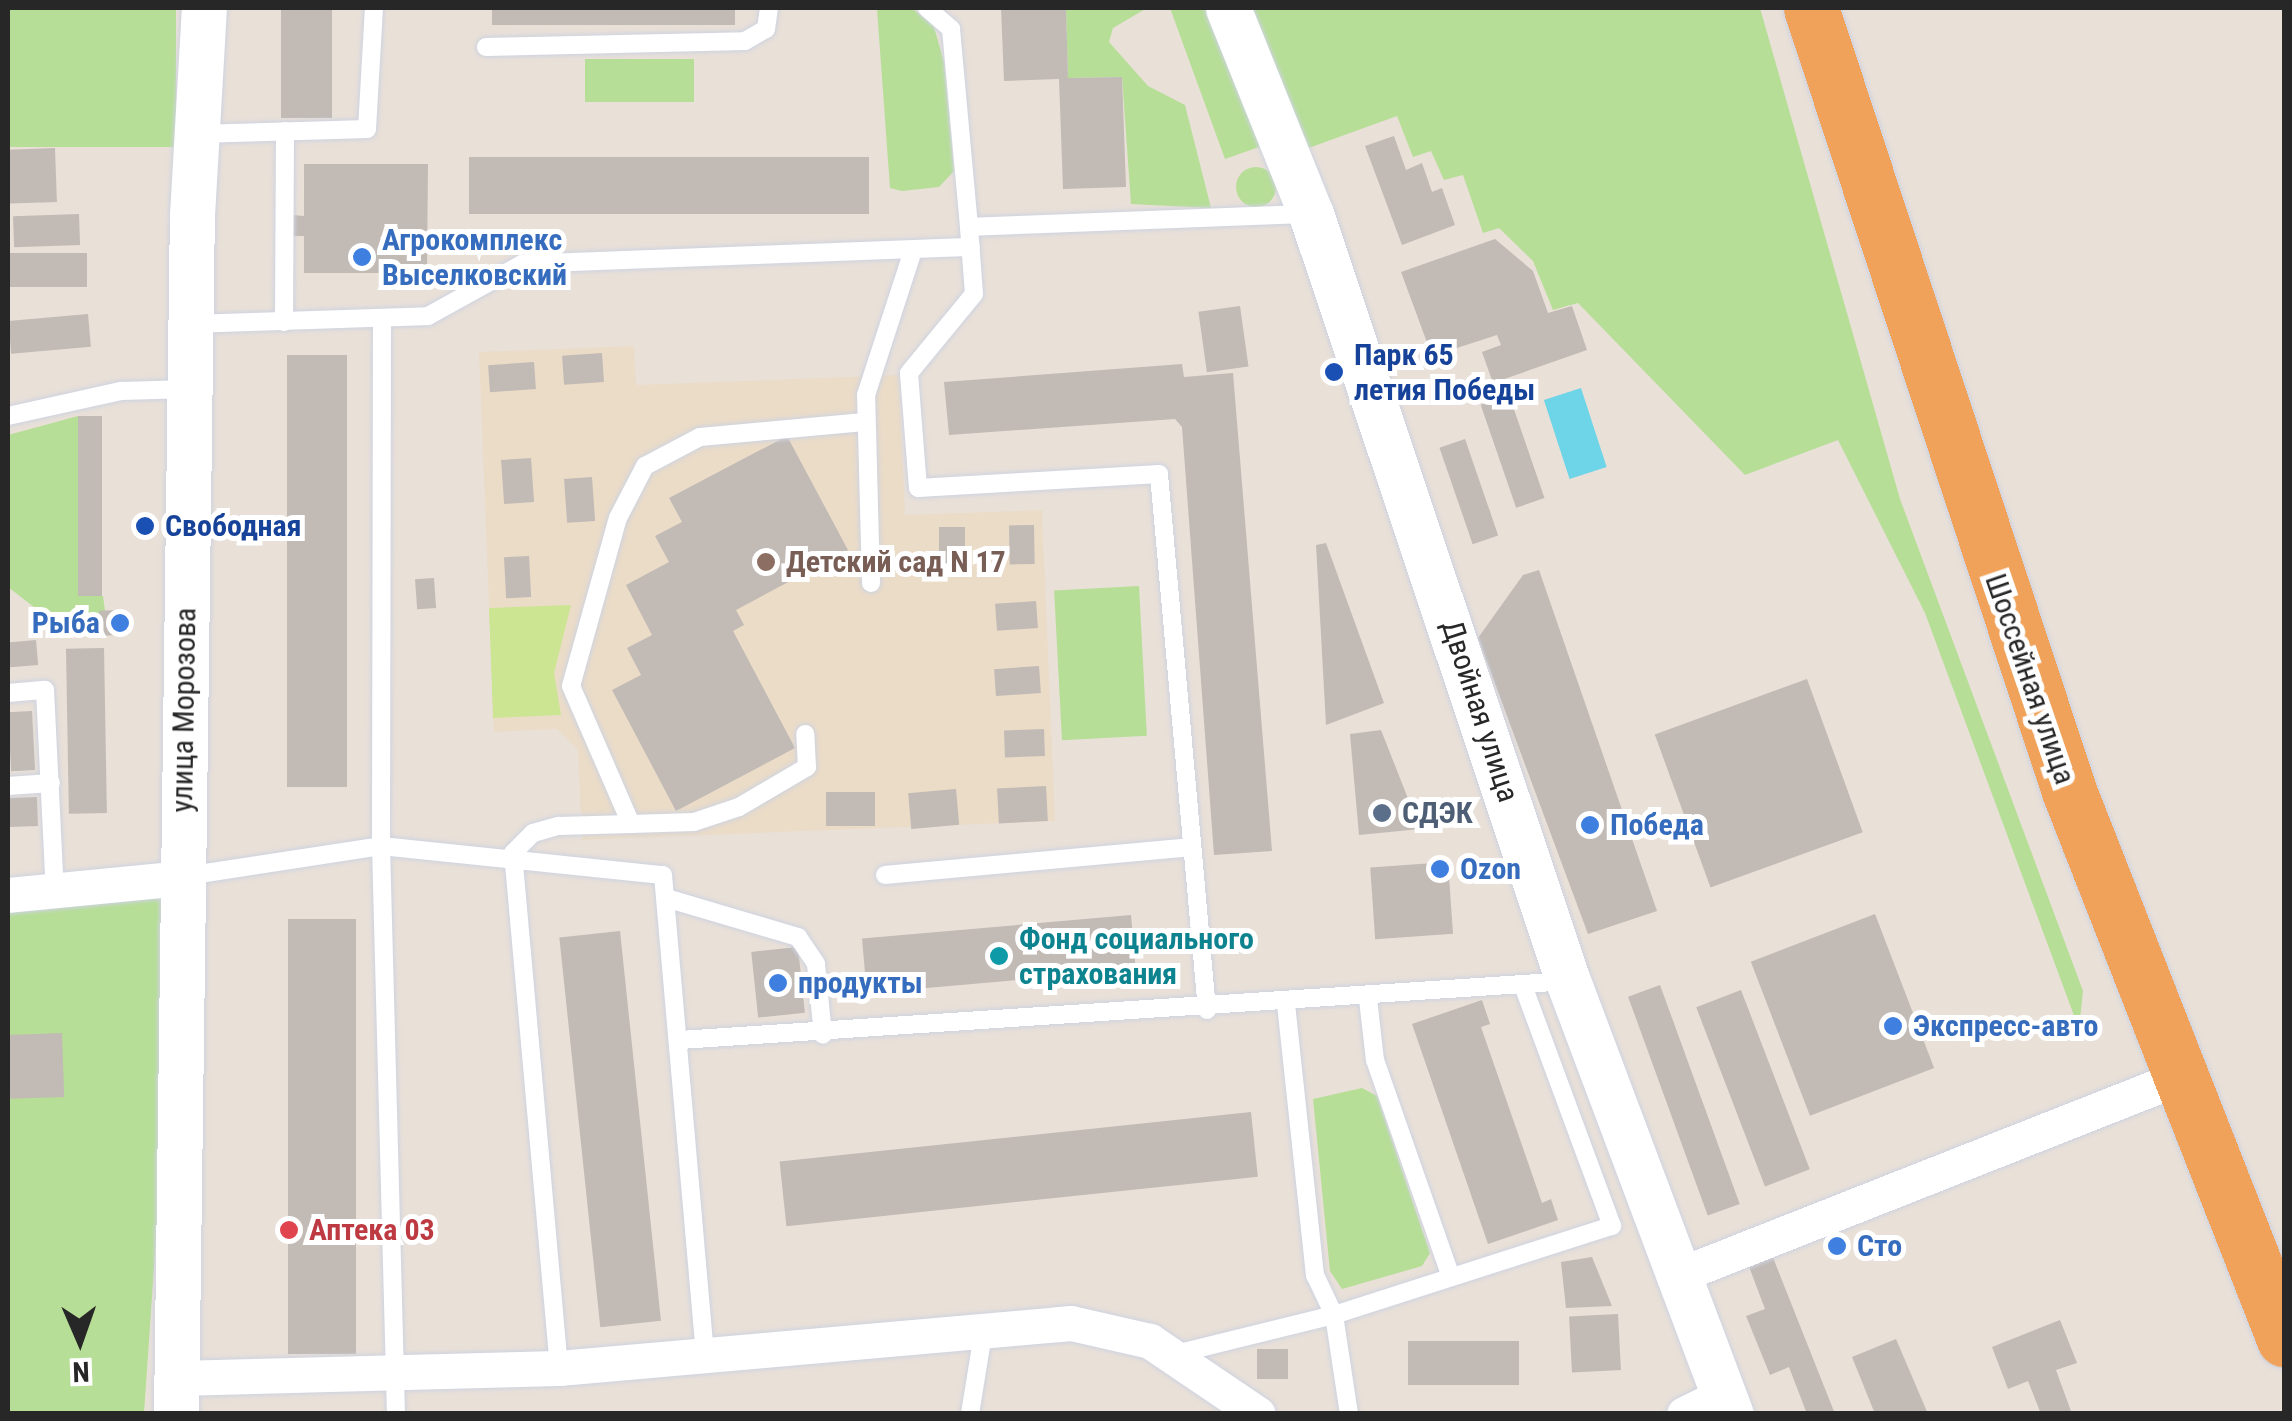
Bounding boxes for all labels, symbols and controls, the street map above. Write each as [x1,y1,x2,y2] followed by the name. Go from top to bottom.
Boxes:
[382,222,567,292] place label: Агрокомплекс Выселковский
[351,246,373,268] marker: Агрокомплекс Выселковский
[1354,337,1535,408] place label: Парк 65 летия Победы
[1323,361,1345,383] marker: Парк 65 летия Победы
[165,508,301,544] place label: Свободная
[134,515,156,537] marker: Свободная
[786,544,1006,580] place label: Детский сад N 17
[755,551,777,573] marker: Детский сад N 17
[1977,569,2083,789] street label: Шоссейная улица
[32,605,100,641] place label: Рыба
[164,607,204,813] street label: улица Морозова
[109,612,131,634] marker: Рыба
[1434,616,1526,806] street label: Двойная улица
[1402,795,1473,831] place label: СДЭК
[1371,802,1393,824] marker: СДЭК
[1610,807,1704,843] place label: Победа
[1579,814,1601,836] marker: Победа
[1460,851,1521,887] place label: Ozon
[1429,858,1451,880] marker: Ozon
[1019,921,1254,992] place label: Фонд социального страхования
[988,945,1010,967] marker: Фонд социального страхования
[798,965,923,1001] place label: продукты
[767,972,789,994] marker: продукты
[1913,1008,2098,1044] place label: Экспресс-авто
[1882,1015,1904,1037] marker: Экспресс-авто
[309,1212,435,1248] place label: Аптека 03
[278,1219,300,1241] marker: Аптека 03
[1857,1228,1902,1264] place label: Сто
[1826,1235,1848,1257] marker: Сто
[30,1291,130,1391] north arrow
[72,1355,90,1388] text: N

